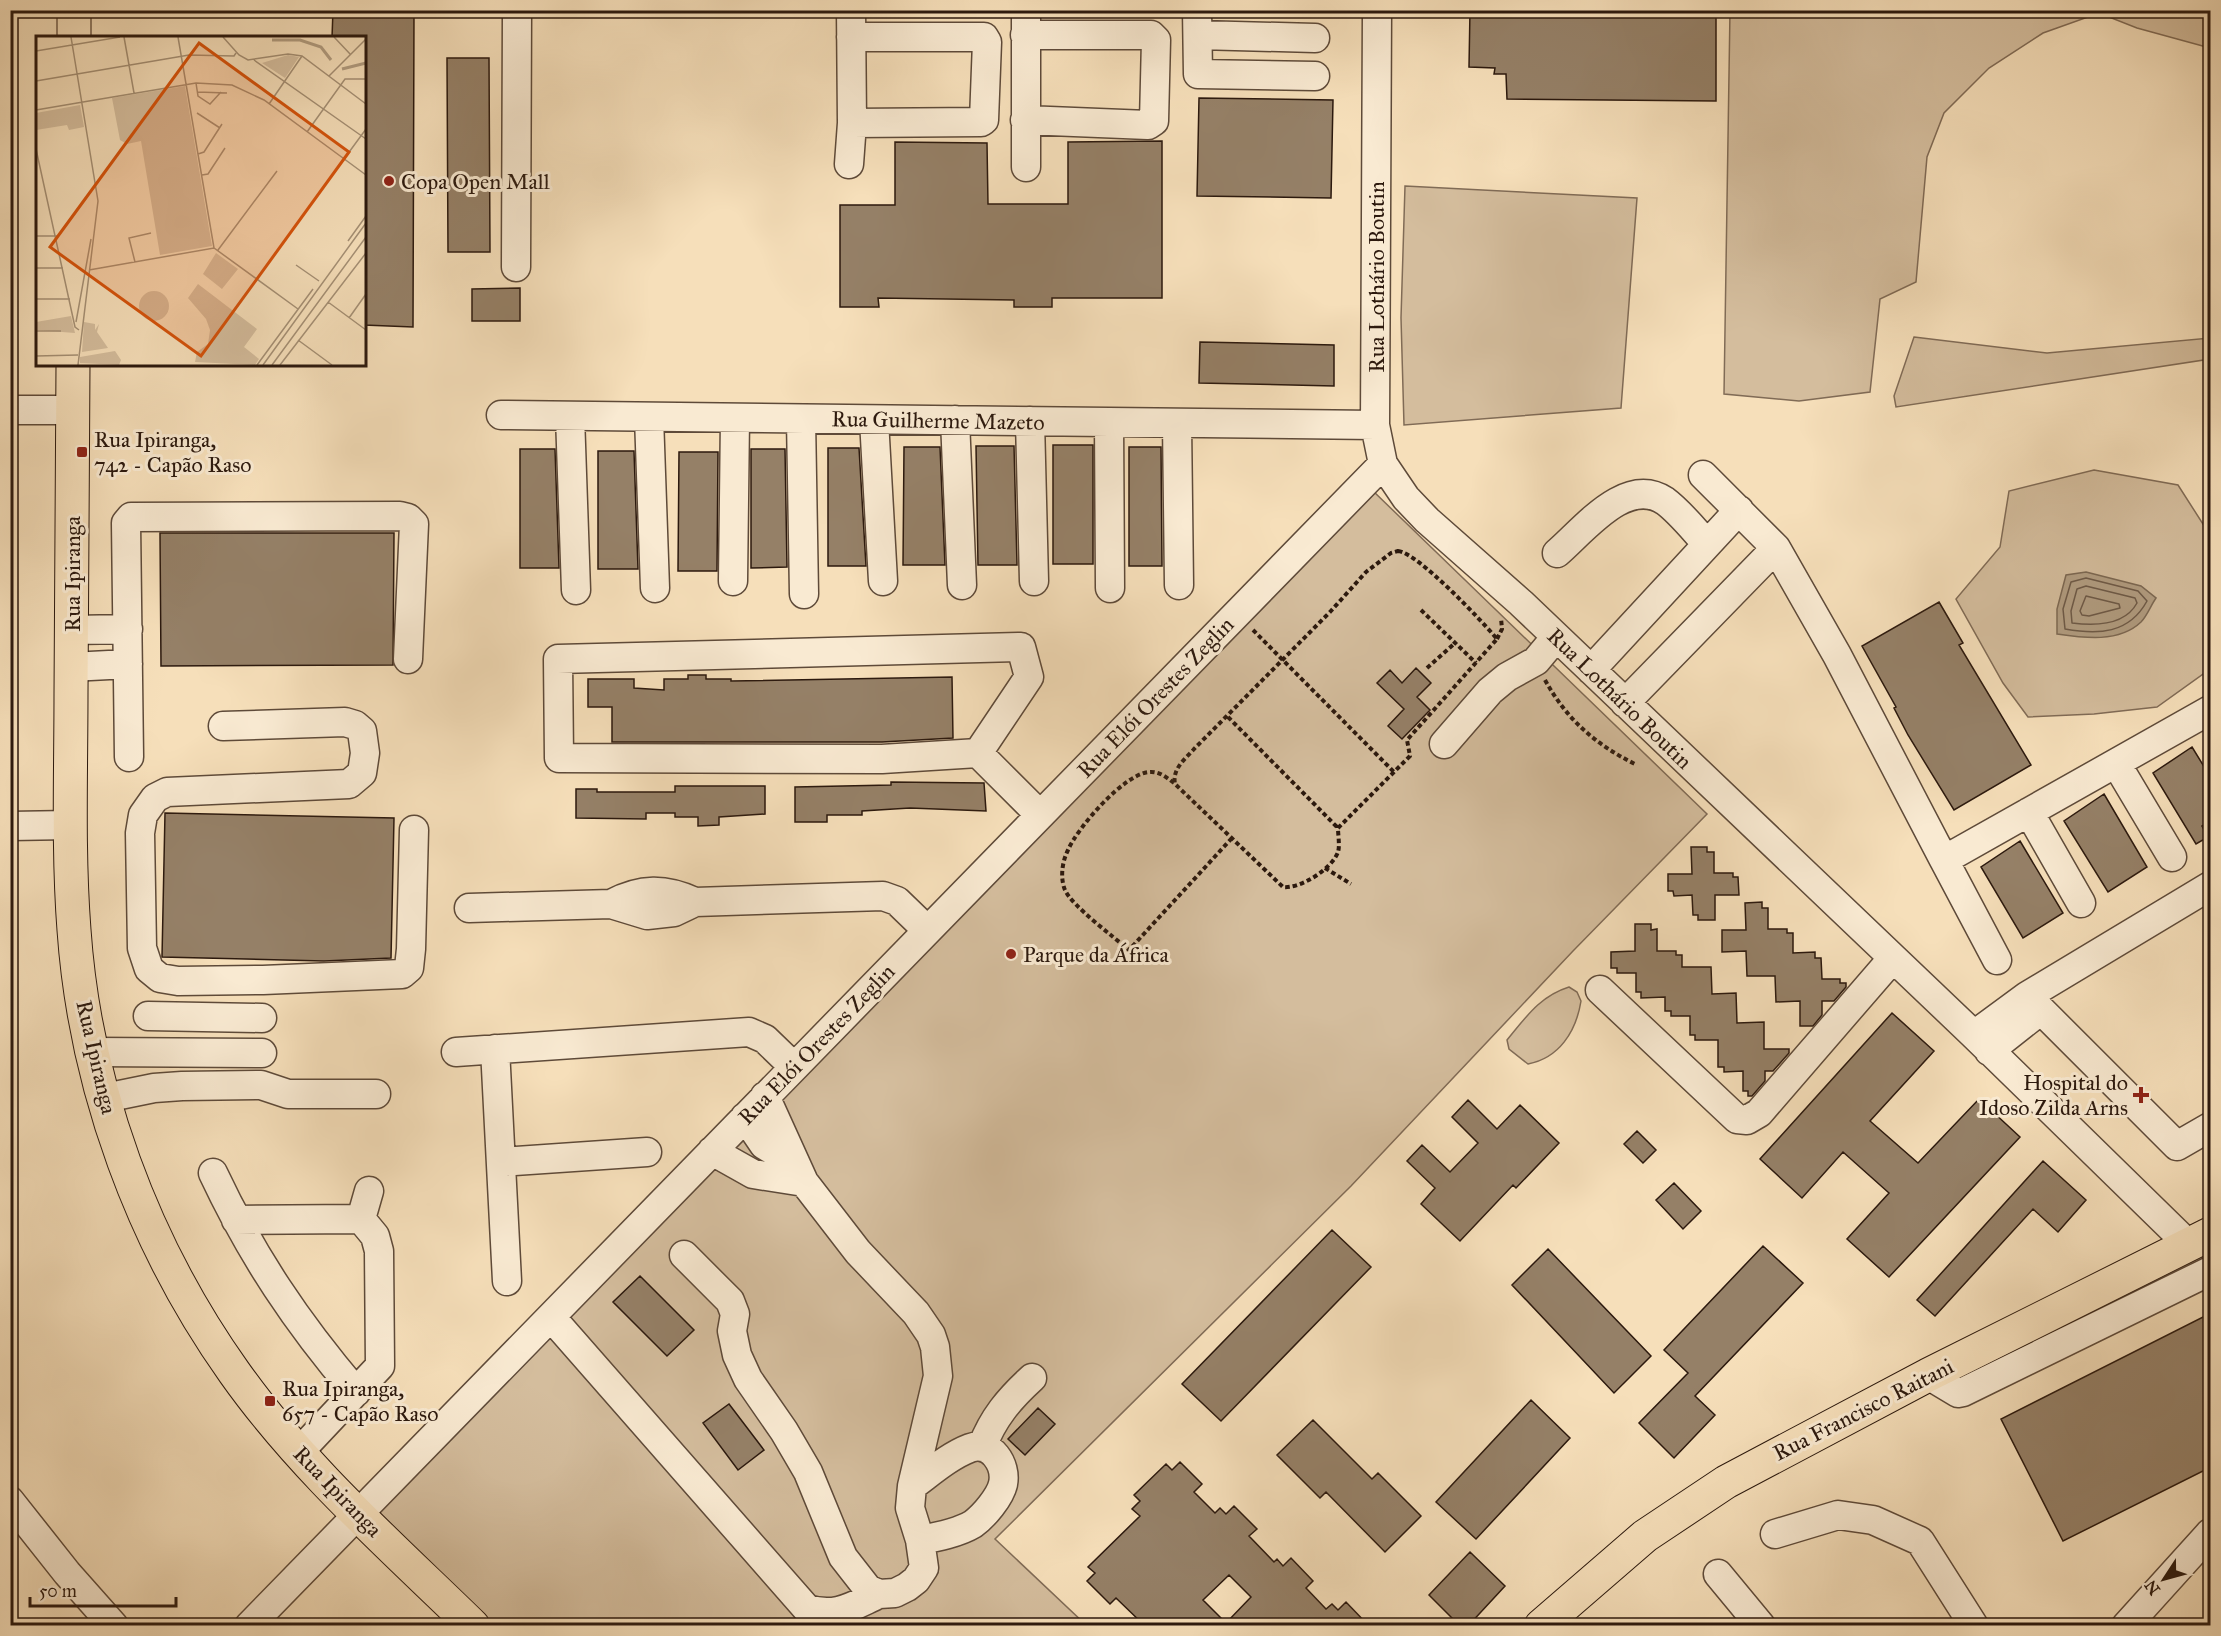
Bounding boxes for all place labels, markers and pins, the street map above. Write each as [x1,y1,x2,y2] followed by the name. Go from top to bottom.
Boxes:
[401,168,550,195] place label: Copa Open Mall
[382,174,396,188] marker: Copa Open Mall
[94,426,251,478] place label: Rua Ipiranga, 742 - Capão Raso
[75,445,89,459] marker: Rua Ipiranga, 742 - Capão Raso
[1023,941,1170,968] place label: Parque da África
[1004,947,1018,961] marker: Parque da África
[1979,1069,2128,1121] place label: Hospital do Idoso Zilda Arns
[2132,1086,2150,1104] marker: Hospital do Idoso Zilda Arns
[282,1375,438,1427] place label: Rua Ipiranga, 657 - Capão Raso
[263,1394,277,1408] marker: Rua Ipiranga, 657 - Capão Raso

